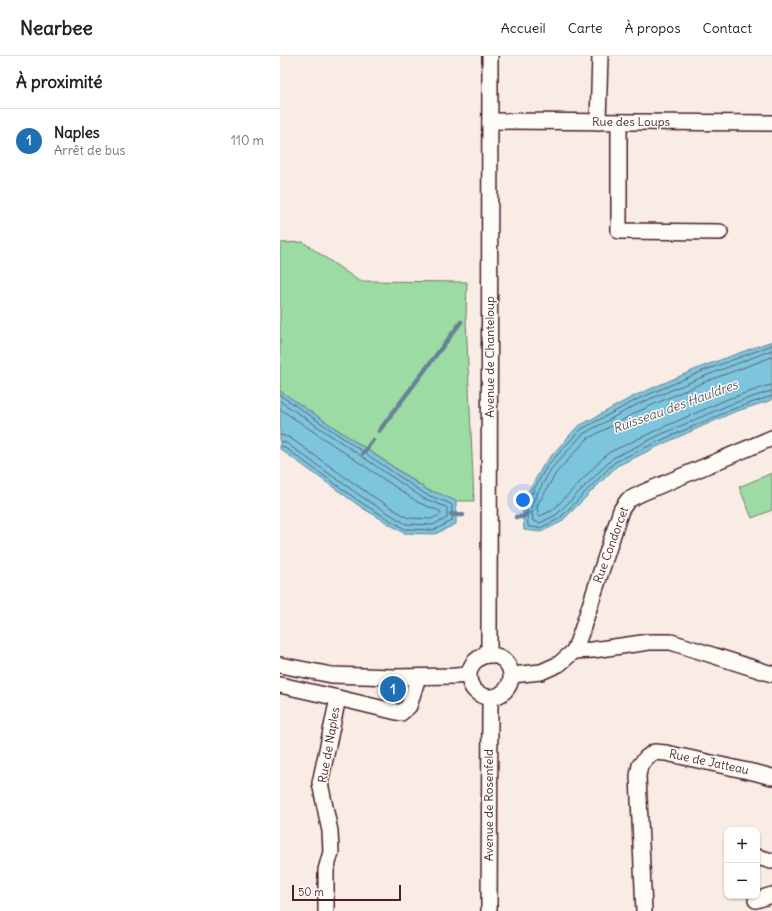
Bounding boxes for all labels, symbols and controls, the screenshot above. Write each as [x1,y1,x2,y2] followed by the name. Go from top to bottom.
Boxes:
[20,16,93,40] text: Nearbee
[501,19,546,37] text: Accueil
[568,19,603,37] text: Carte
[625,19,681,37] text: À propos
[703,19,752,37] text: Contact
[16,71,102,93] text: À proximité
[592,114,670,129] street label: Rue des Loups
[54,123,100,142] text: Naples
[26,132,32,149] text: 1
[231,132,264,149] text: 110 m
[54,142,125,159] text: Arrêt de bus
[482,296,497,418] street label: Avenue de Chanteloup
[610,376,741,437] water label: Ruisseau des Hauldres
[513,490,533,510] your location
[590,505,631,585] street label: Rue Condorcet
[380,674,406,704] pin: 1
[314,706,343,784] street label: Rue de Naples
[668,746,750,777] street label: Rue de Jatteau
[481,749,496,861] street label: Avenue de Rosenfeld
[724,827,760,899] map controls
[724,827,760,863] button: +
[724,863,760,899] button: −
[292,883,401,902] scale bar
[298,885,324,899] text: 50 m

